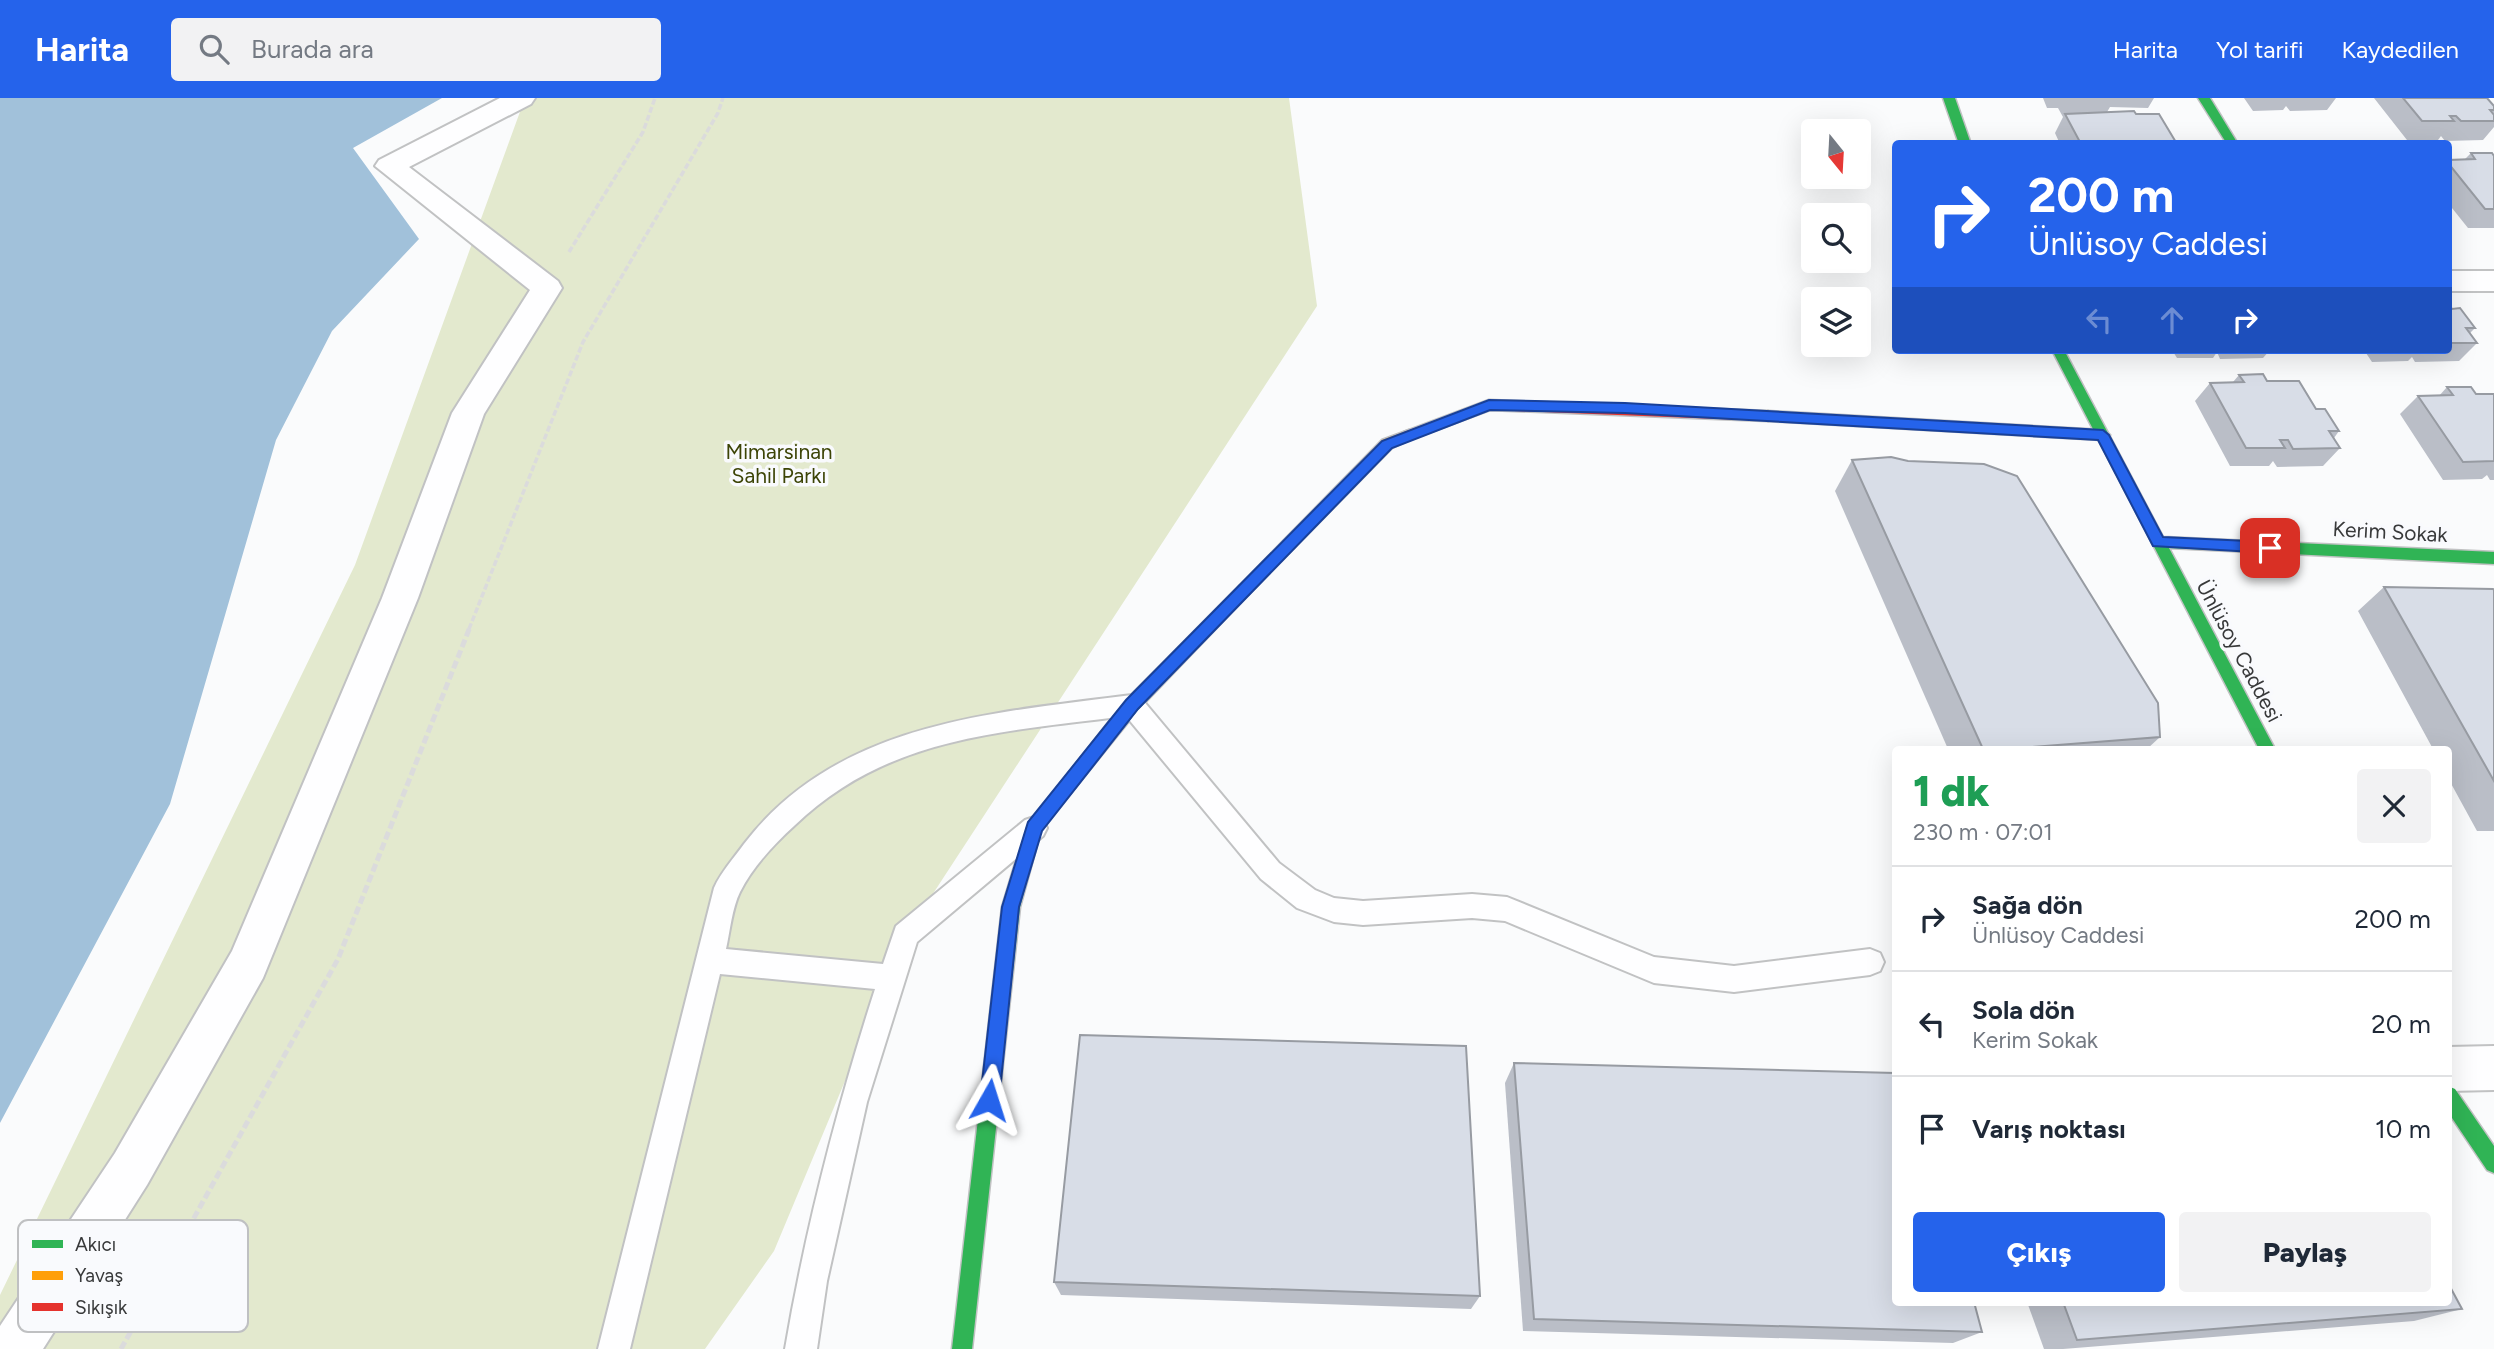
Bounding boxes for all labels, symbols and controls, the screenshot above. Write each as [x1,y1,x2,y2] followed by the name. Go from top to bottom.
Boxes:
[171,18,661,81] search box
[35,30,129,69] text: Harita
[195,30,233,68] icon: search
[251,33,374,65] text: Burada ara
[2113,35,2178,64] text: Harita
[2216,35,2304,64] text: Yol tarifi
[2342,35,2459,64] text: Kaydedilen
[1801,119,1871,189] north arrow
[1801,119,1871,357] map controls
[2028,165,2174,224] text: 200 m
[1913,168,2004,259] icon: right
[1801,203,1871,273] button: search
[2028,225,2268,263] text: Ünlüsoy Caddesi
[1801,287,1871,357] button: layers
[2080,301,2118,339] icon: left
[2153,301,2191,339] icon: ahead
[2226,301,2264,339] icon: right
[725,439,833,488] park label: Mimarsinan Sahil Parkı
[2332,516,2449,547] street label: Kerim Sokak
[2240,518,2300,578] pin
[2251,529,2289,567] icon: arrive
[2191,575,2287,726] street label: Ünlüsoy Caddesi
[1913,766,1990,817] text: 1 dk
[2357,769,2431,843] button: close
[1913,818,2053,846] text: 230 m · 07:01
[1972,889,2083,921] text: Sağa dön
[1913,900,1951,938] icon: right
[2355,903,2431,935] text: 200 m
[1972,921,2144,949] text: Ünlüsoy Caddesi
[1972,994,2075,1026] text: Sola dön
[1913,1005,1951,1043] icon: left
[2371,1008,2431,1040] text: 20 m
[1972,1026,2098,1054] text: Kerim Sokak
[952,1063,1026,1137] position arrow
[1913,1110,1951,1148] icon: arrive
[1972,1113,2126,1145] text: Varış noktası
[2375,1113,2431,1145] text: 10 m
[1913,1212,2165,1292] button: Çıkış
[2179,1212,2431,1292] button: Paylaş
[18,1220,248,1332] legend
[75,1233,116,1256] text: Akıcı
[75,1264,123,1287] text: Yavaş
[75,1296,128,1319] text: Sıkışık

